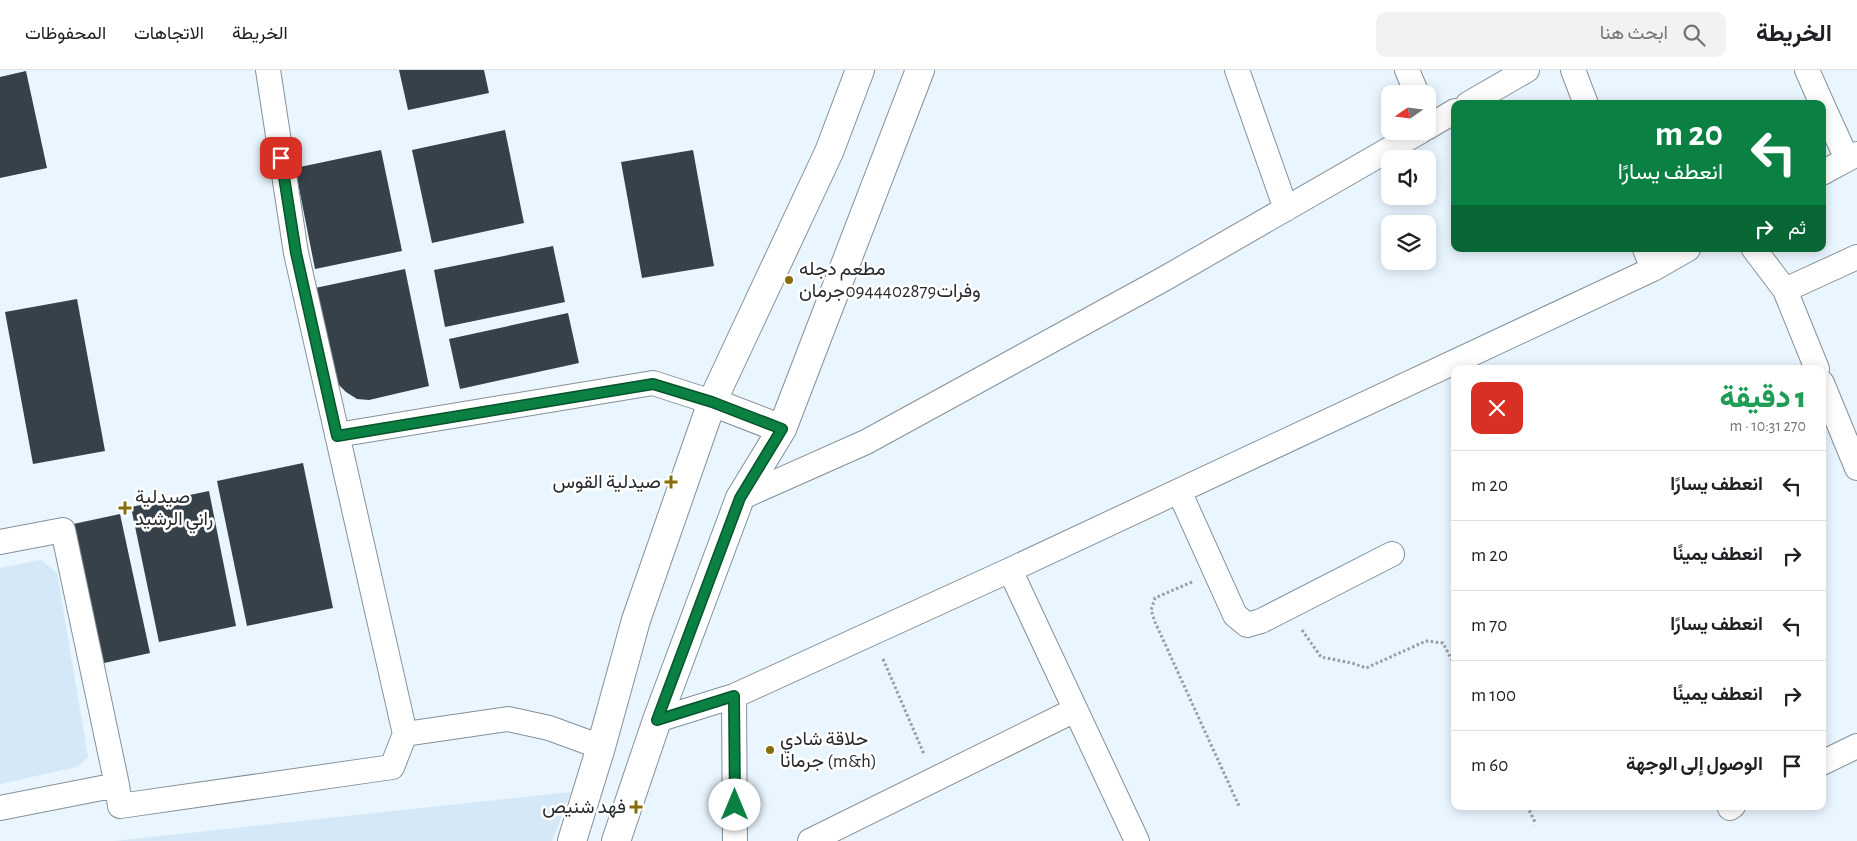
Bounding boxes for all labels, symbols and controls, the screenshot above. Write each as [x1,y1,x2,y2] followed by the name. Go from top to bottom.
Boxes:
[1376,12,1726,57] search box
[1680,21,1708,49] icon: search
[1756,22,1832,46] text: الخريطة
[1600,24,1668,43] text: ابحث هنا
[25,25,106,43] text: المحفوظات
[134,25,204,43] text: الاتجاهات
[232,25,288,43] text: الخريطة
[1381,85,1436,140] north arrow
[1381,85,1436,270] map controls
[1655,117,1723,152] text: 20 m
[1741,120,1806,185] icon: left
[260,137,302,179] pin
[267,144,295,172] icon: arrive
[1381,150,1436,205] button: sound
[1618,161,1723,183] text: انعطف يسارًا
[1381,215,1436,270] button: layers
[1750,215,1778,243] icon: right
[1788,219,1806,238] text: ثم
[799,260,981,302] place label: مطعم دجله وفرات0944402879جرمان
[783,274,795,286] marker: مطعم دجله وفرات0944402879جرمان
[1471,382,1523,434] button: close
[1720,383,1806,413] text: 1 دقيقة
[1729,418,1806,434] text: 270 m · 10:31
[1778,472,1806,500] icon: left
[553,473,661,493] place label: صيدلية القوس
[1670,475,1763,494] text: انعطف يسارًا
[665,476,677,488] marker: صيدلية القوس
[1471,476,1508,495] text: 20 m
[135,488,213,534] place label: صيدلية راني الرشيد
[119,502,131,514] marker: صيدلية راني الرشيد
[1778,542,1806,570] icon: right
[1673,545,1763,564] text: انعطف يمينًا
[1471,546,1508,565] text: 20 m
[1778,612,1806,640] icon: left
[1670,615,1763,634] text: انعطف يسارًا
[1471,616,1507,635] text: 70 m
[1778,682,1806,710] icon: right
[1673,685,1763,704] text: انعطف يمينًا
[1471,686,1516,705] text: 100 m
[780,730,877,772] place label: حلاقة شادي جرمانا (m&h)
[764,744,776,756] marker: حلاقة شادي جرمانا (m&h)
[1778,752,1806,780] icon: arrive
[1626,755,1763,774] text: الوصول إلى الوجهة
[1471,756,1508,775] text: 60 m
[708,778,760,830] position arrow
[542,798,626,818] place label: فهد شنيص
[630,801,642,813] marker: فهد شنيص

